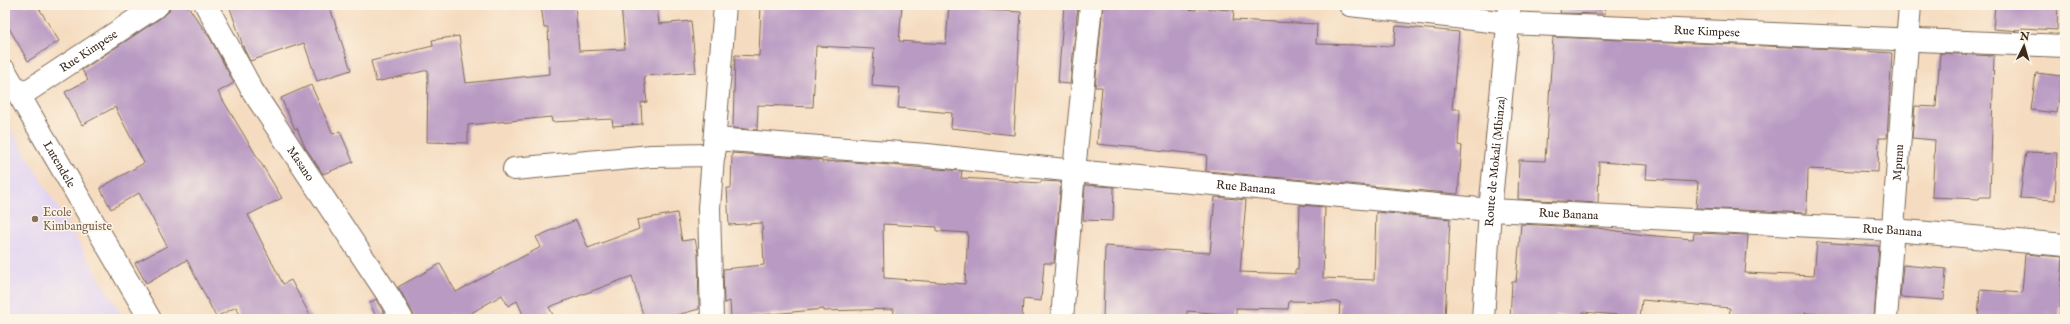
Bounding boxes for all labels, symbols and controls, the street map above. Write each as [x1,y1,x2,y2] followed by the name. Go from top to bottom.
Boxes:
[1673,23,1741,41] street label: Rue Kimpese
[57,26,121,76] street label: Rue Kimpese
[2004,26,2044,66] north arrow
[2018,30,2031,44] text: N
[1482,96,1509,227] street label: Route de Mokali (Mbinza)
[40,138,79,191] street label: Lutendele
[283,144,318,185] street label: Masano
[1890,144,1907,181] street label: Mpunu
[1215,177,1277,198] street label: Rue Banana
[43,205,112,234] place label: Ecole Kimbanguiste
[1538,205,1600,223] street label: Rue Banana
[30,214,40,224] marker: Ecole Kimbanguiste
[1862,221,1923,240] street label: Rue Banana

